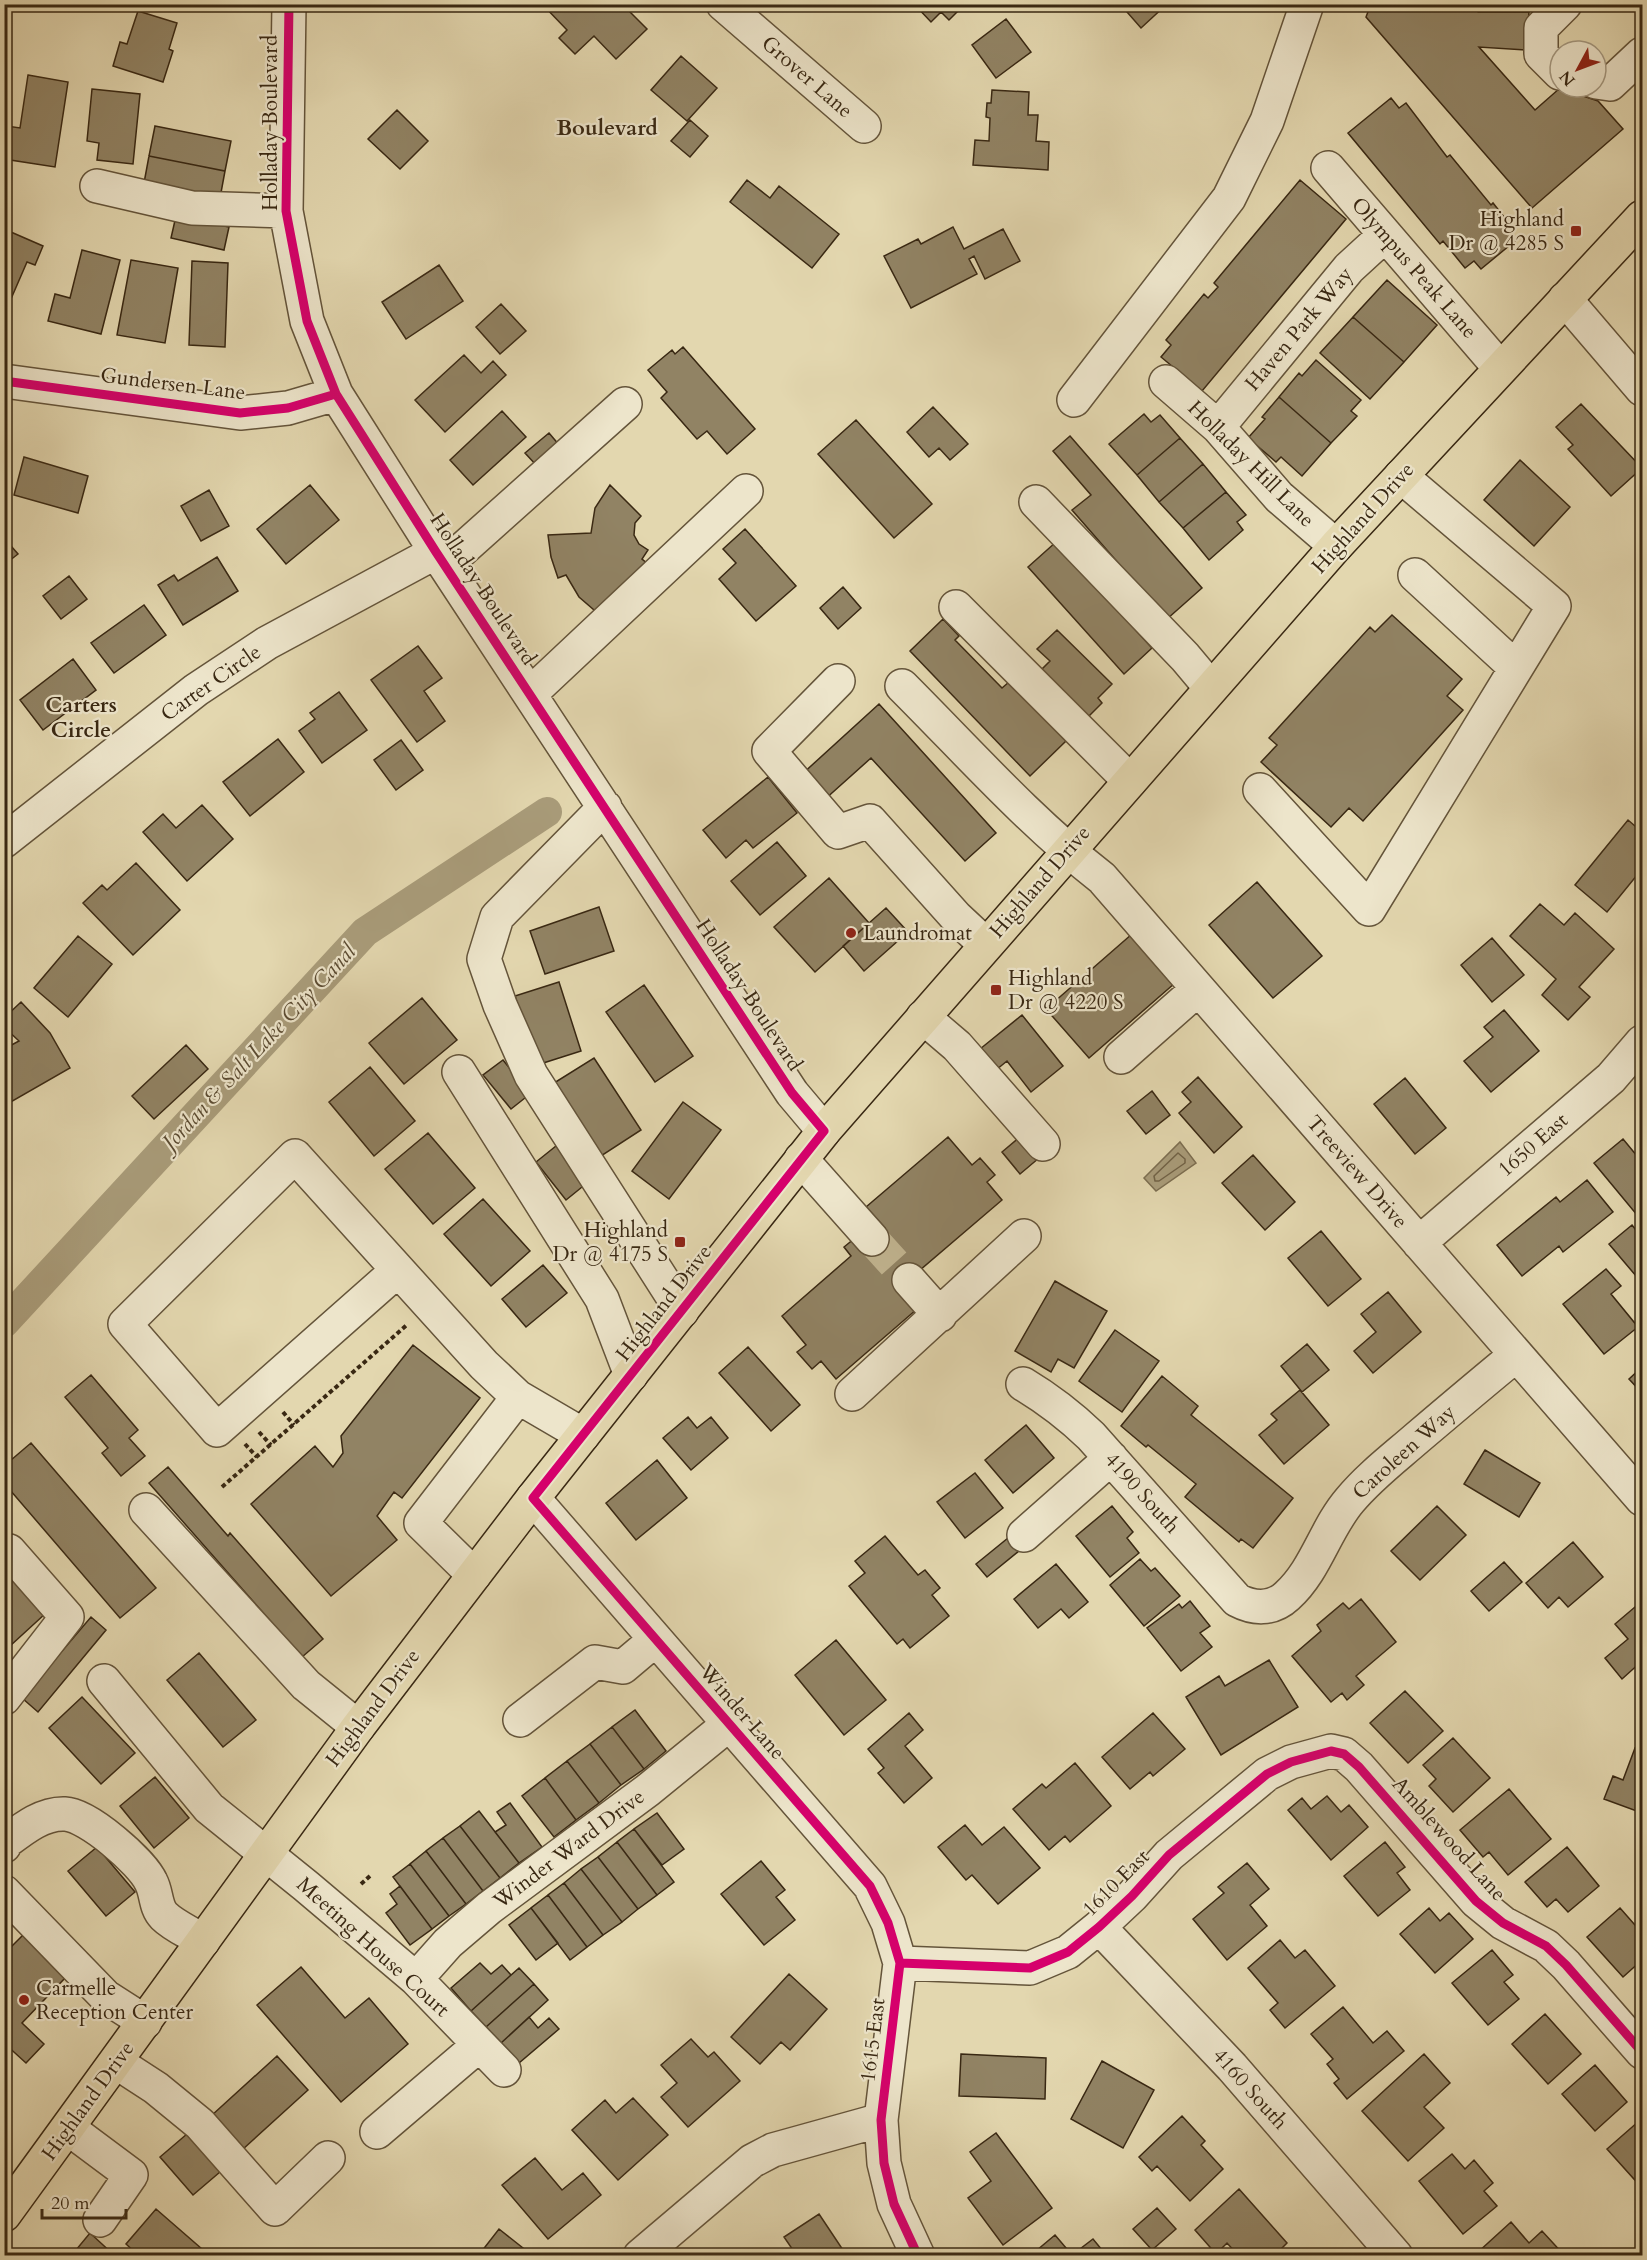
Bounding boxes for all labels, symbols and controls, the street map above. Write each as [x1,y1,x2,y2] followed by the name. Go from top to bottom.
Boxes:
[755,29,859,125] street label: Grover Lane
[256,35,285,211] street label: Holladay Boulevard
[1548,39,1608,99] north arrow
[1555,66,1580,91] text: N
[556,113,658,143] district label: Boulevard
[1344,191,1484,345] street label: Olympus Peak Lane
[1448,205,1564,258] place label: Highland Dr @ 4285 S
[1569,224,1583,238] marker: Highland Dr @ 4285 S
[1238,261,1360,397] street label: Haven Park Way
[99,361,247,407] street label: Gundersen Lane
[1181,394,1321,534] street label: Holladay Hill Lane
[1305,456,1421,580] street label: Highland Drive
[423,507,543,671] street label: Holladay Boulevard
[155,638,267,728] street label: Carter Circle
[45,690,117,745] district label: Carters Circle
[983,819,1097,945] street label: Highland Drive
[689,913,809,1077] street label: Holladay Boulevard
[863,919,972,948] place label: Laundromat
[844,926,858,940] marker: Laundromat
[152,937,363,1160] water label: Jordan & Salt Lake City Canal
[1008,964,1124,1017] place label: Highland Dr @ 4220 S
[989,983,1003,997] marker: Highland Dr @ 4220 S
[1492,1106,1575,1184] street label: 1650 East
[1300,1109,1414,1235] street label: Treeview Drive
[552,1216,668,1269] place label: Highland Dr @ 4175 S
[673,1235,687,1249] marker: Highland Dr @ 4175 S
[609,1239,719,1367] street label: Highland Drive
[1346,1398,1462,1506] street label: Caroleen Way
[1098,1446,1187,1540] street label: 4190 South
[319,1643,427,1773] street label: Highland Drive
[692,1657,792,1766] street label: Winder Lane
[1385,1770,1513,1908] street label: Amblewood Lane
[487,1782,651,1916] street label: Winder Ward Drive
[1076,1843,1156,1923] street label: 1610 East
[290,1870,456,2024] street label: Meeting House Court
[36,1974,194,2027] place label: Carmelle Reception Center
[17,1993,31,2007] marker: Carmelle Reception Center
[853,1996,893,2084] street label: 1615 East
[35,2036,141,2166] street label: Highland Drive
[1206,2042,1295,2136] street label: 4160 South
[42,2182,126,2220] scale bar
[51,2191,90,2216] text: 20 m

